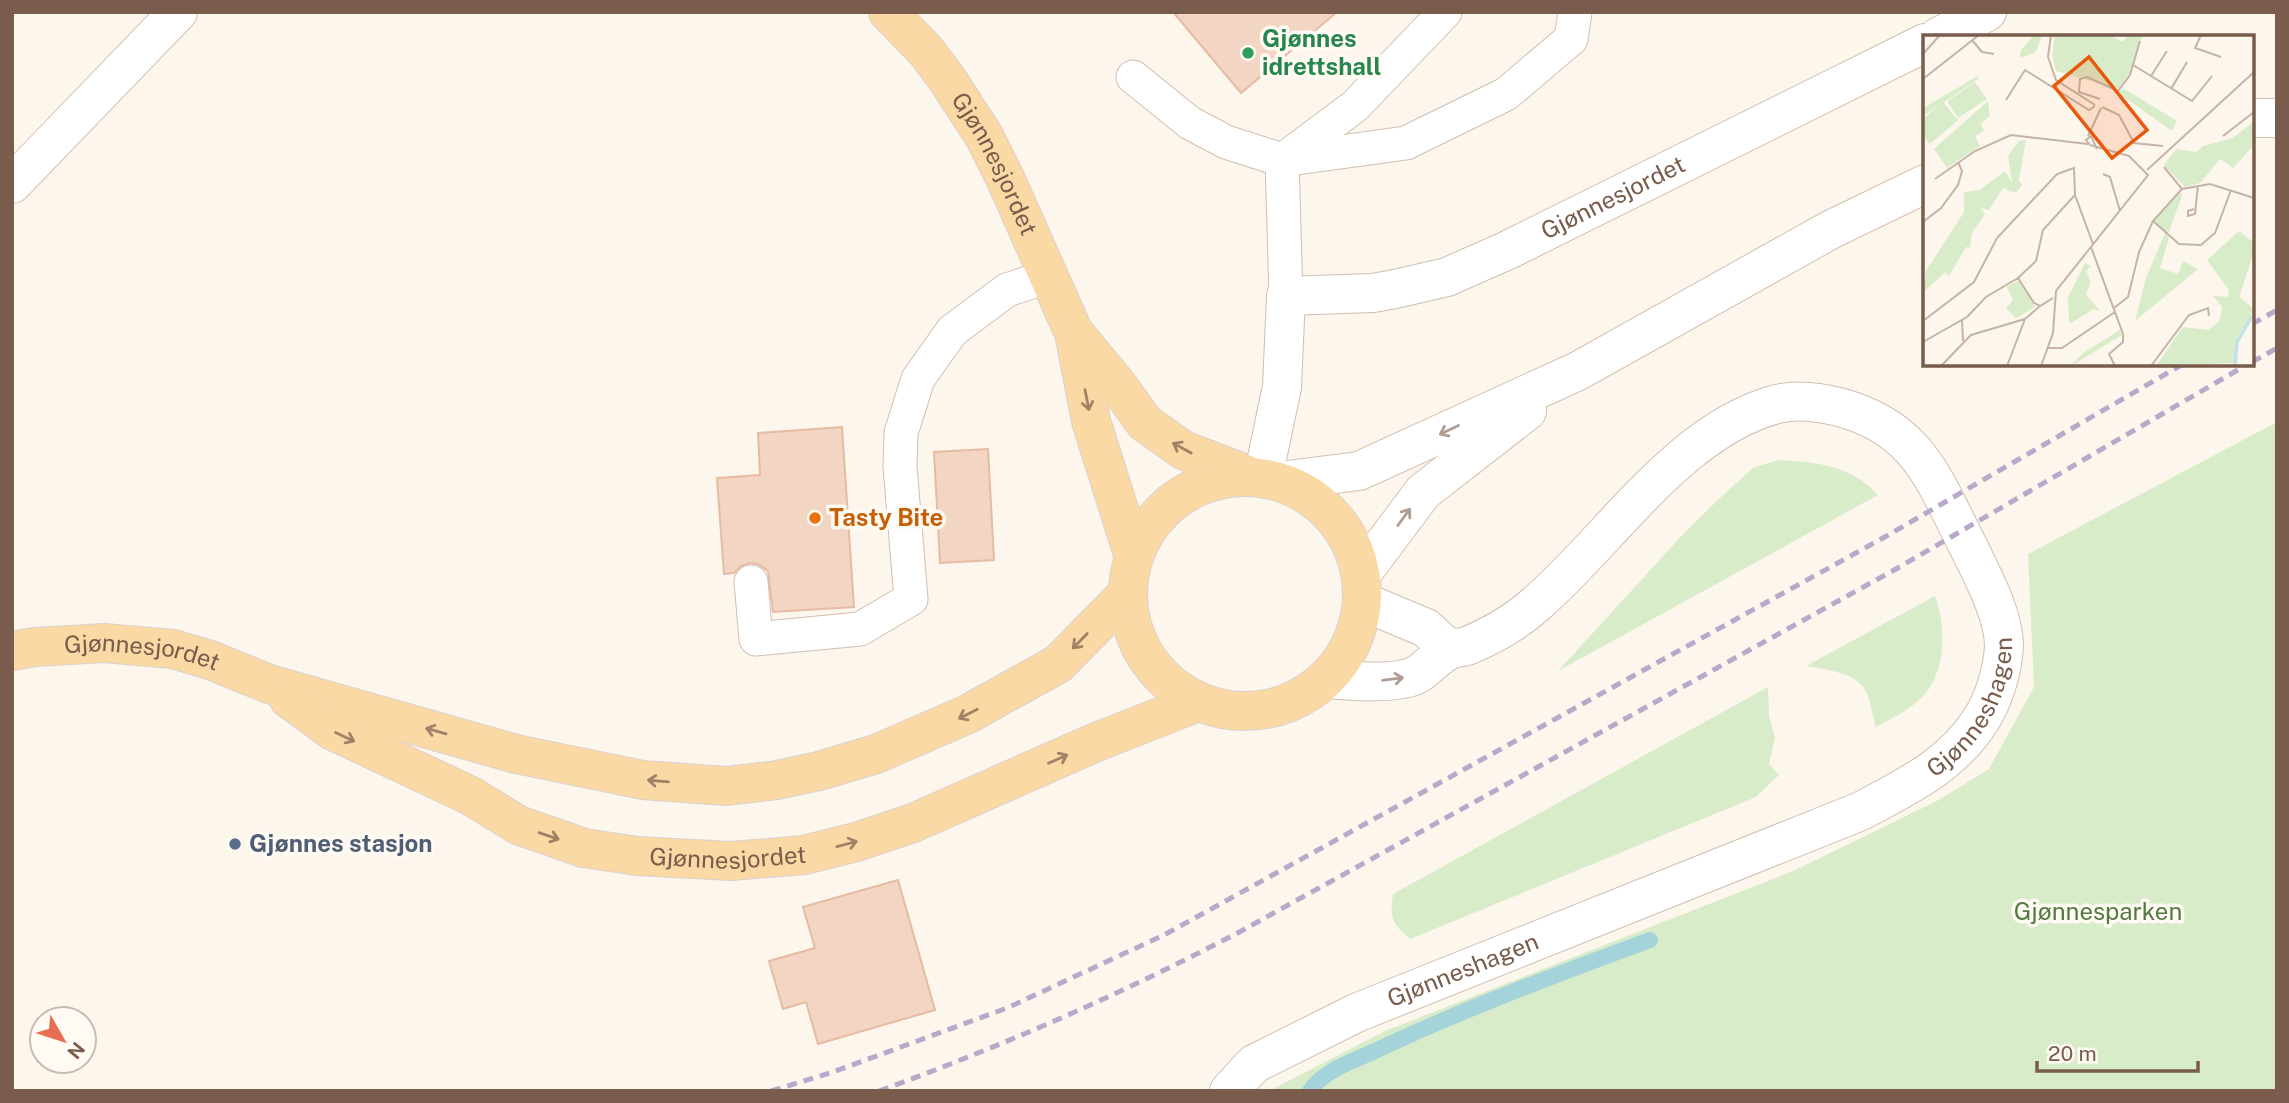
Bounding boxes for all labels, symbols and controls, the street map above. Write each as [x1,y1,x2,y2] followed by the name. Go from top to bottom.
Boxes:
[1262,24,1381,80] place label: Gjønnes idrettshall
[1923,35,2254,366] inset map
[1240,45,1256,61] marker: Gjønnes idrettshall
[946,87,1044,239] street label: Gjønnesjordet
[1536,149,1689,244] street label: Gjønnesjordet
[1081,388,1094,411] one-way arrow
[1439,424,1461,437] one-way arrow
[1172,441,1192,455] one-way arrow
[829,503,943,531] place label: Tasty Bite
[1397,508,1411,527] one-way arrow
[807,510,823,526] marker: Tasty Bite
[63,628,224,676] street label: Gjønnesjordet
[1072,632,1089,649] one-way arrow
[1921,637,2017,782] street label: Gjønneshagen
[1381,672,1404,685] one-way arrow
[958,707,979,721] one-way arrow
[426,724,448,737] one-way arrow
[334,730,355,744] one-way arrow
[1046,752,1068,765] one-way arrow
[647,774,670,787] one-way arrow
[249,829,433,857] place label: Gjønnes stasjon
[538,831,560,843] one-way arrow
[227,836,243,852] marker: Gjønnes stasjon
[835,837,858,850] one-way arrow
[649,840,807,874] street label: Gjønnesjordet
[2014,897,2182,925] park label: Gjønnesparken
[1383,927,1542,1012] street label: Gjønneshagen
[28,1005,98,1075] north arrow
[2037,1030,2198,1074] scale bar
[63,1038,89,1063] text: N
[2048,1041,2097,1066] text: 20 m

